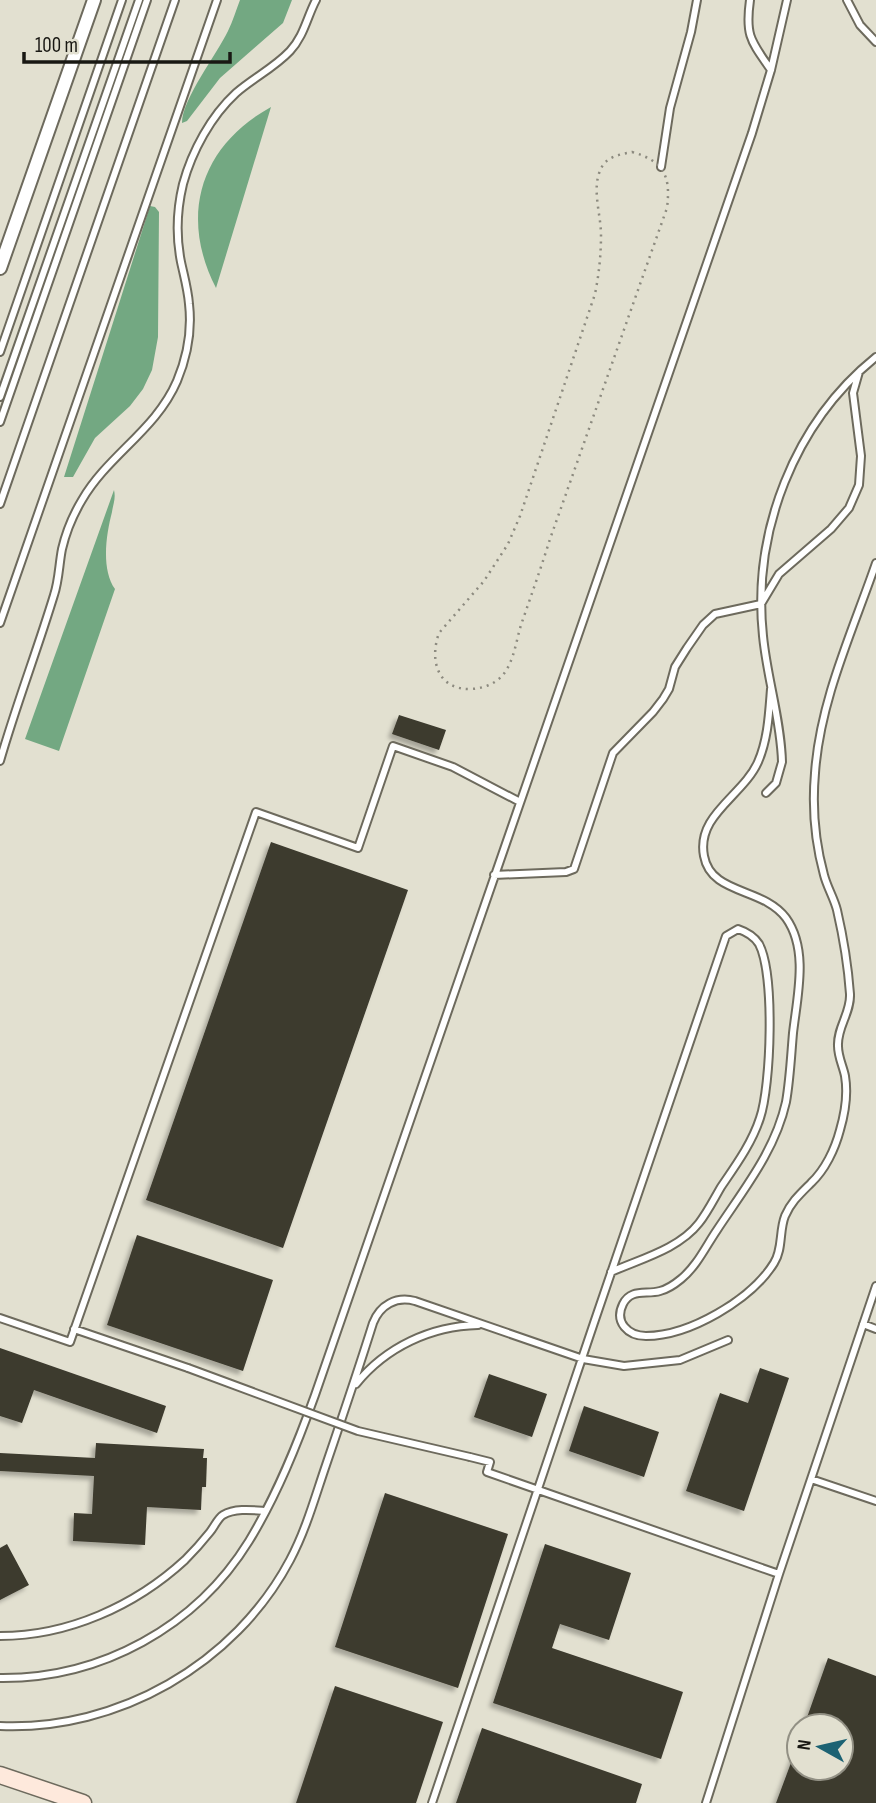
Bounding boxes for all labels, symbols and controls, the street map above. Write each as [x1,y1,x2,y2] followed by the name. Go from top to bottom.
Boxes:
[24,21,231,65] scale bar
[35,33,78,58] text: 100 m
[785,1712,855,1782] north arrow
[793,1738,817,1751] text: N

